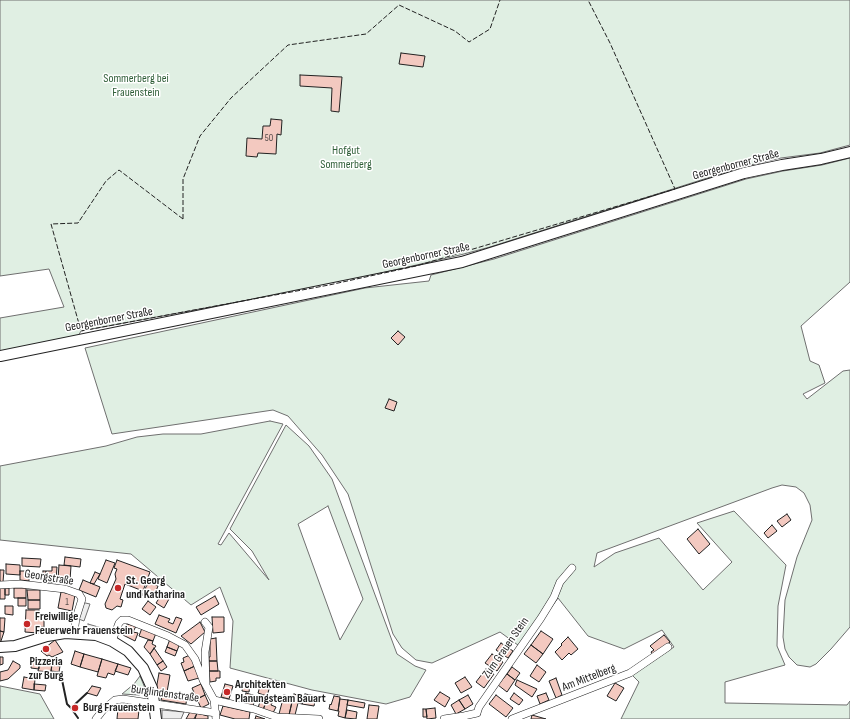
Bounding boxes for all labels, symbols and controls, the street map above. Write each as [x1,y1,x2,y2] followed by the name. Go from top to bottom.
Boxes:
[103,72,169,100] park label: Sommerberg bei Frauenstein
[265,132,273,144] house number: 50
[320,144,372,172] park label: Hofgut Sommerberg
[691,147,781,183] street label: Georgenborner Straße
[381,240,471,272] street label: Georgenborner Straße
[64,304,154,336] street label: Georgenborner Straße
[23,567,75,589] street label: Georgstraße
[126,574,185,602] place label: St. Georg und Katharina
[113,583,123,593] marker: St. Georg und Katharina
[65,596,69,608] house number: 1
[35,610,133,638] place label: Freiwillige Feuerwehr Frauenstein
[480,615,532,681] street label: Zum Grauen Stein
[22,619,32,629] marker: Freiwillige Feuerwehr Frauenstein
[41,644,51,654] marker: Pizzeria zur Burg
[29,655,63,683] place label: Pizzeria zur Burg
[560,661,618,695] street label: Am Mittelberg
[235,678,326,706] place label: Architekten Planungsteam Bauart
[130,682,200,706] street label: Burglindenstraße
[222,687,232,697] marker: Architekten Planungsteam Bauart
[83,701,155,715] place label: Burg Frauenstein
[70,703,80,713] marker: Burg Frauenstein

